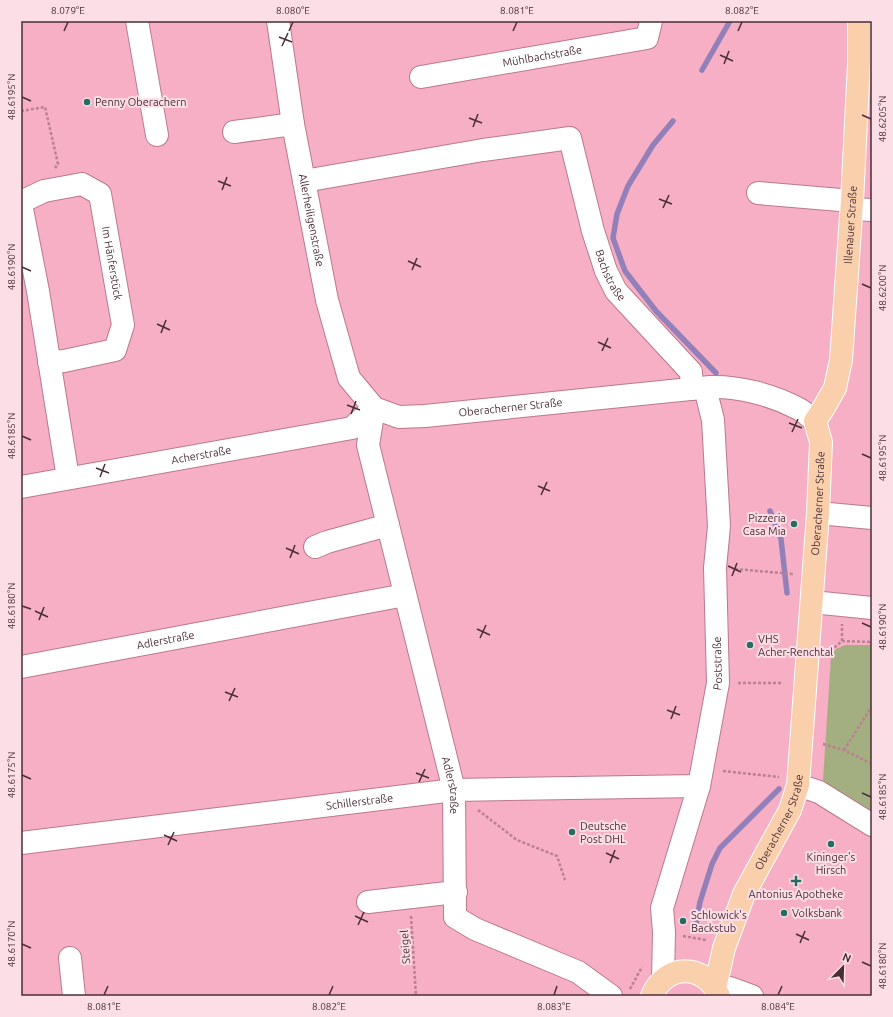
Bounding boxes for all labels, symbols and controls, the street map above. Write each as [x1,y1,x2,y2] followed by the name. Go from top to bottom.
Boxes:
[51,5,85,16] text: 8.079°E
[276,5,310,16] text: 8.080°E
[500,5,534,16] text: 8.081°E
[725,5,759,16] text: 8.082°E
[502,43,583,69] street label: Mühlbachstraße
[6,74,17,120] text: 48.6195°N
[95,96,187,108] place label: Penny Oberachern
[877,96,888,142] text: 48.6205°N
[82,97,92,107] marker: Penny Oberachern
[297,173,326,267] street label: Allerheiligenstraße
[842,185,859,264] street label: Illenauer Straße
[100,225,125,302] street label: Im Hänferstück
[6,244,17,290] text: 48.6190°N
[593,248,628,303] street label: Bachstraße
[877,265,888,311] text: 48.6200°N
[458,396,563,419] street label: Oberacherner Straße
[6,413,17,459] text: 48.6185°N
[877,435,888,481] text: 48.6195°N
[170,444,232,466] street label: Acherstraße
[809,451,827,556] street label: Oberacherner Straße
[743,512,786,537] place label: Pizzeria Casa Mia
[789,519,799,529] marker: Pizzeria Casa Mia
[6,583,17,629] text: 48.6180°N
[877,604,888,650] text: 48.6190°N
[136,629,195,651] street label: Adlerstraße
[758,633,833,658] place label: VHS Acher-Renchtal
[711,636,724,691] street label: Poststraße
[745,640,755,650] marker: VHS Acher-Renchtal
[6,752,17,798] text: 48.6175°N
[440,755,460,814] street label: Adlerstraße
[752,774,805,872] street label: Oberacherner Straße
[877,774,888,820] text: 48.6185°N
[325,792,394,812] street label: Schillerstraße
[580,820,627,845] place label: Deutsche Post DHL
[567,827,577,837] marker: Deutsche Post DHL
[826,839,836,849] marker: Kininger's Hirsch
[807,851,856,876] place label: Kininger's Hirsch
[791,876,801,886] marker: Antonius Apotheke
[749,888,843,900] place label: Antonius Apotheke
[792,907,843,919] place label: Volksbank
[779,908,789,918] marker: Volksbank
[691,909,747,934] place label: Schlowick's Backstub
[678,916,688,926] marker: Schlowick's Backstub
[6,921,17,967] text: 48.6170°N
[398,929,412,964] street label: Steigel
[877,943,888,989] text: 48.6180°N
[823,947,863,987] north arrow
[841,951,853,965] text: N
[87,1001,121,1012] text: 8.081°E
[312,1001,346,1012] text: 8.082°E
[537,1001,571,1012] text: 8.083°E
[761,1001,795,1012] text: 8.084°E

